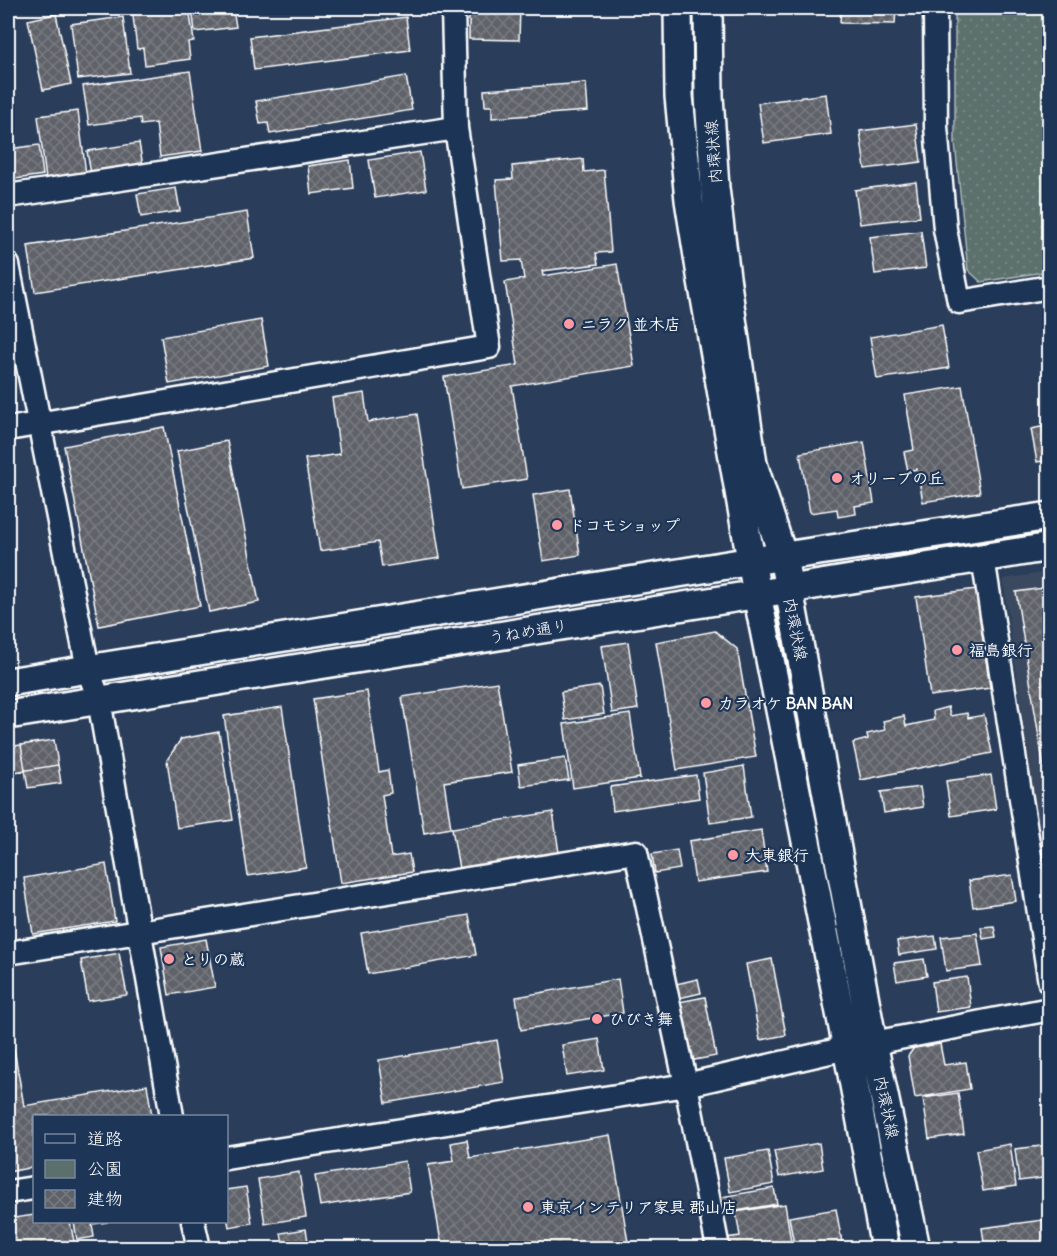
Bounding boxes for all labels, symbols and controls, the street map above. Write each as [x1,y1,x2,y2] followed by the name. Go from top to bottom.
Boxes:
[701,119,725,185] street label: 内環状線
[581,314,681,334] place label: ニラク 並木店
[562,317,576,331] marker: ニラク 並木店
[849,468,944,488] place label: オリーブの丘
[830,471,844,485] marker: オリーブの丘
[569,515,680,535] place label: ドコモショップ
[550,518,564,532] marker: ドコモショップ
[780,596,812,662] street label: 内環状線
[487,615,569,647] street label: うねめ通り
[969,640,1033,660] place label: 福島銀行
[950,643,964,657] marker: 福島銀行
[718,693,853,713] place label: カラオケ BAN BAN
[699,696,713,710] marker: カラオケ BAN BAN
[745,845,809,865] place label: 大東銀行
[726,848,740,862] marker: 大東銀行
[181,949,245,969] place label: とりの蔵
[162,952,176,966] marker: とりの蔵
[609,1009,673,1029] place label: ひびき舞
[590,1012,604,1026] marker: ひびき舞
[871,1074,903,1140] street label: 内環状線
[33,1115,228,1223] legend
[87,1127,123,1150] text: 道路
[87,1157,123,1180] text: 公園
[87,1187,123,1210] text: 建物
[540,1197,737,1217] place label: 東京インテリア家具 郡山店
[521,1200,535,1214] marker: 東京インテリア家具 郡山店

